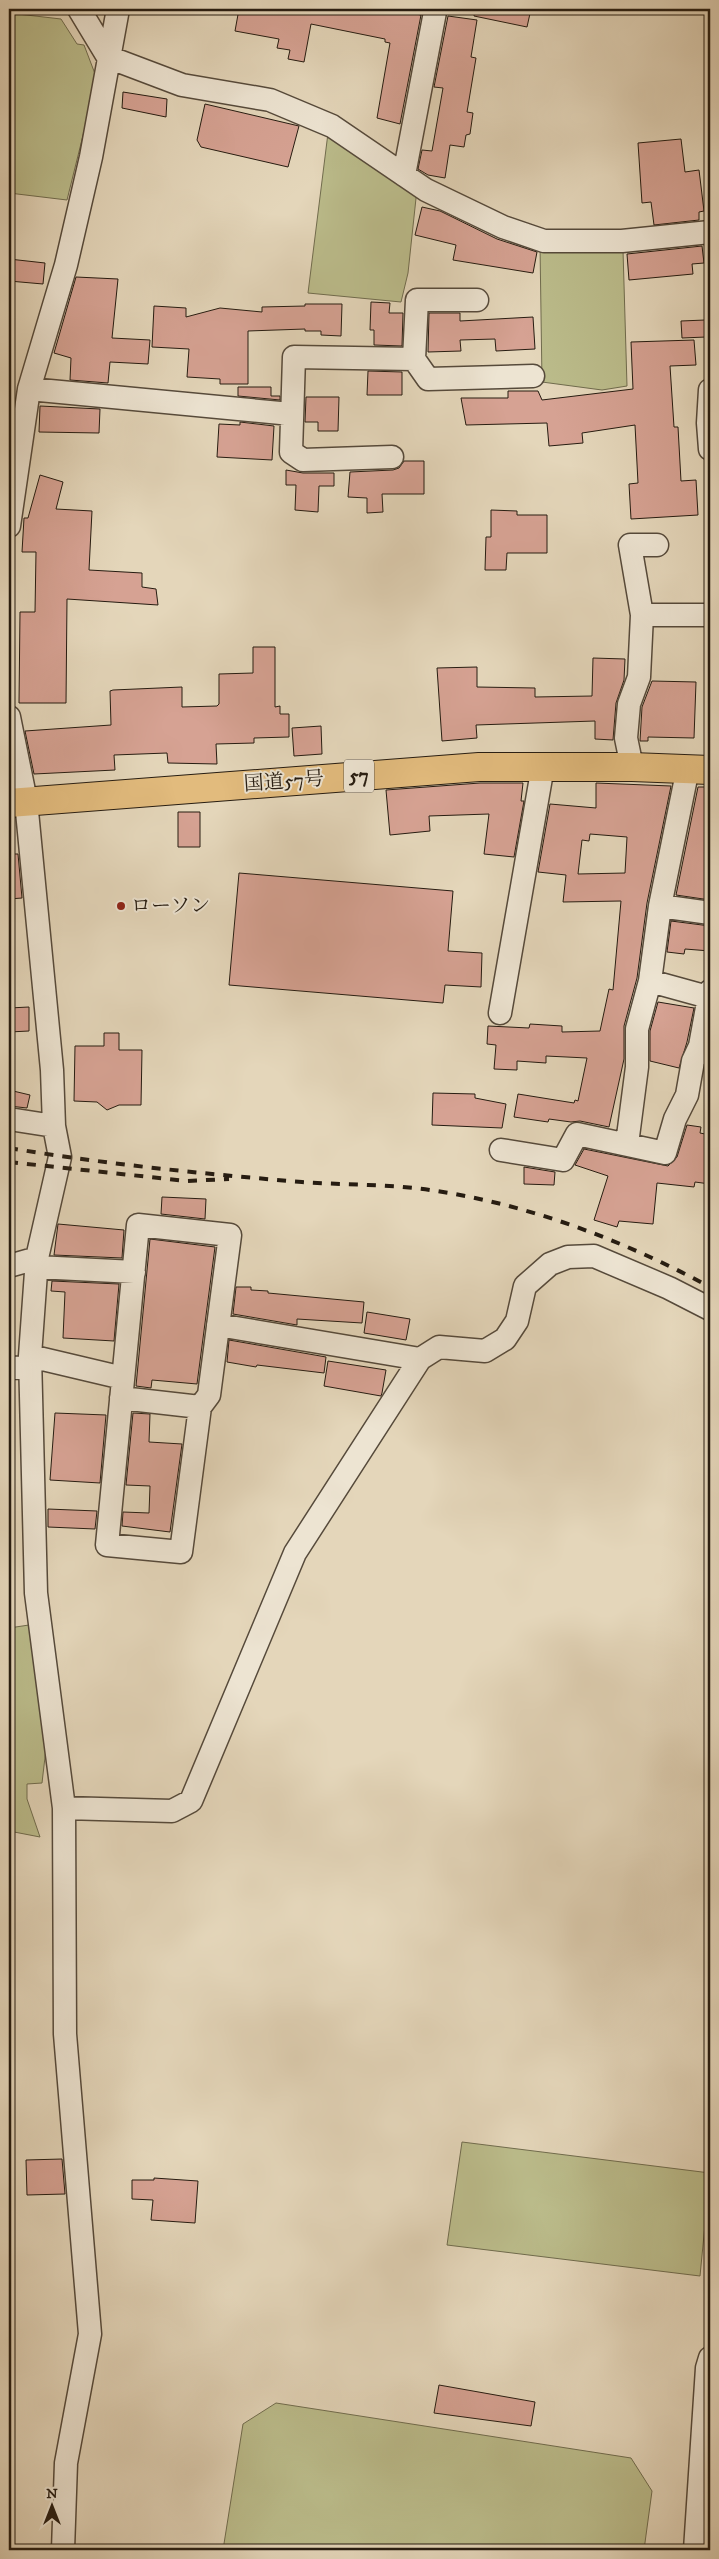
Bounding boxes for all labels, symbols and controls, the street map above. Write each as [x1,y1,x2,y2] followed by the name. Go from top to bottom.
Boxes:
[344,759,374,792] road number: 57
[243,767,325,797] street label: 国道57号
[131,894,210,919] place label: ローソン
[115,900,127,912] marker: ローソン
[28,2482,78,2532] north arrow
[46,2485,58,2503] text: N

